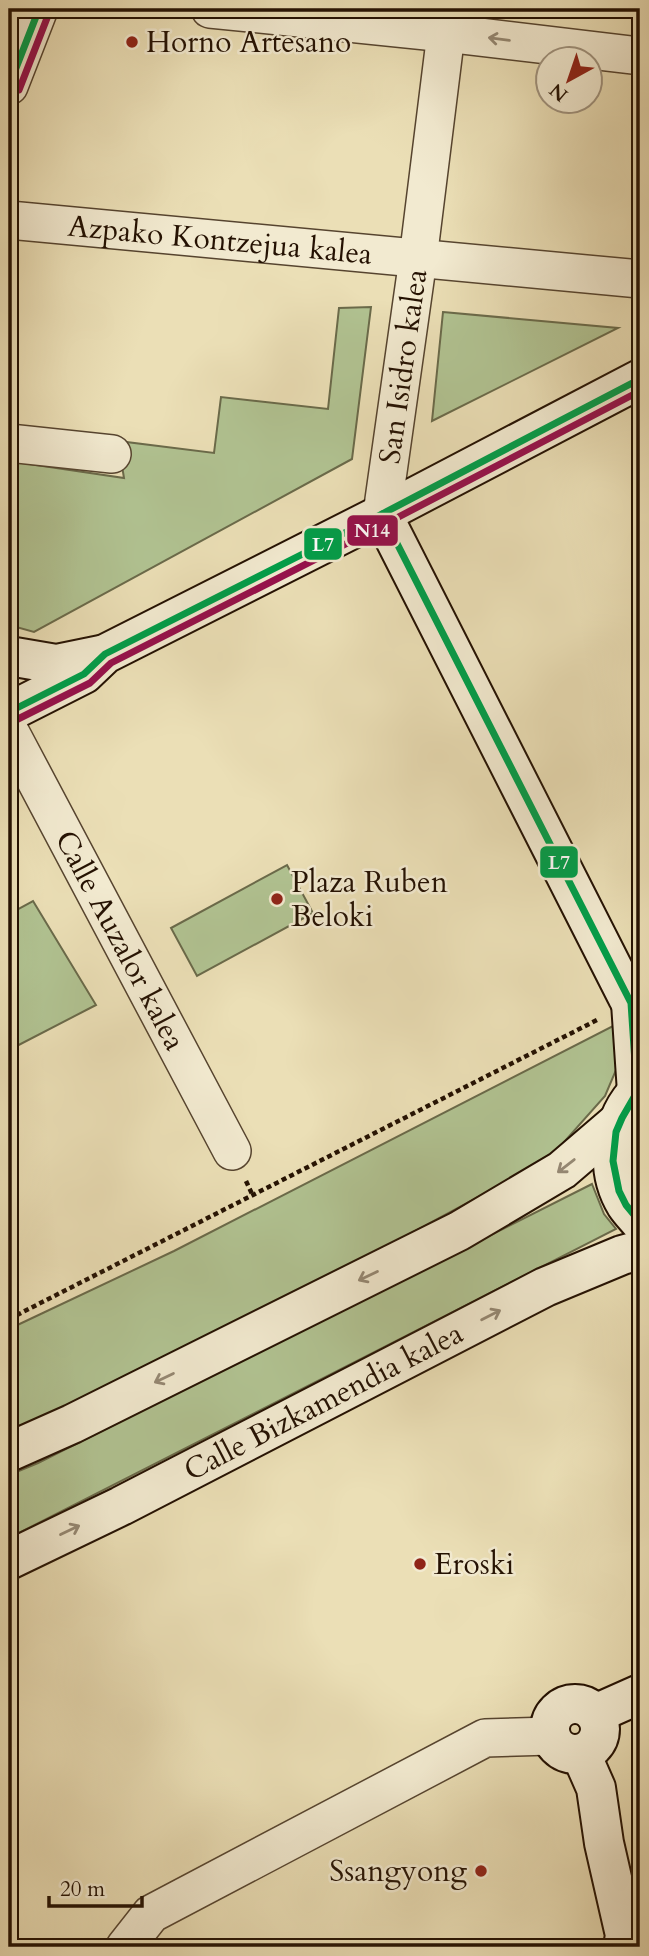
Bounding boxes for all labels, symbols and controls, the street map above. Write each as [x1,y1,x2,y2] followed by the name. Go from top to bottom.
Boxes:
[146,22,351,63] place label: Horno Artesano
[489,33,511,46] one-way arrow
[124,34,140,50] marker: Horno Artesano
[534,46,604,116] north arrow
[544,77,573,108] text: N
[66,205,374,274] street label: Azpako Kontzejua kalea
[369,266,437,467] street label: San Isidro kalea
[346,514,399,547] line badge: N14
[354,518,390,544] text: N14
[303,527,343,561] line badge: L7
[312,532,334,558] text: L7
[45,823,195,1057] street label: Calle Auzalor kalea
[539,845,579,879] line badge: L7
[548,850,570,876] text: L7
[291,862,448,937] place label: Plaza Ruben Beloki
[269,891,285,907] marker: Plaza Ruben Beloki
[557,1158,576,1173] one-way arrow
[358,1270,379,1284] one-way arrow
[480,1307,501,1321] one-way arrow
[177,1312,470,1491] street label: Calle Bizkamendia kalea
[154,1371,175,1385] one-way arrow
[59,1523,80,1536] one-way arrow
[434,1544,514,1585] place label: Eroski
[412,1556,428,1572] marker: Eroski
[329,1851,467,1892] place label: Ssangyong
[473,1863,489,1879] marker: Ssangyong
[49,1865,142,1909] scale bar
[60,1875,105,1904] text: 20 m

